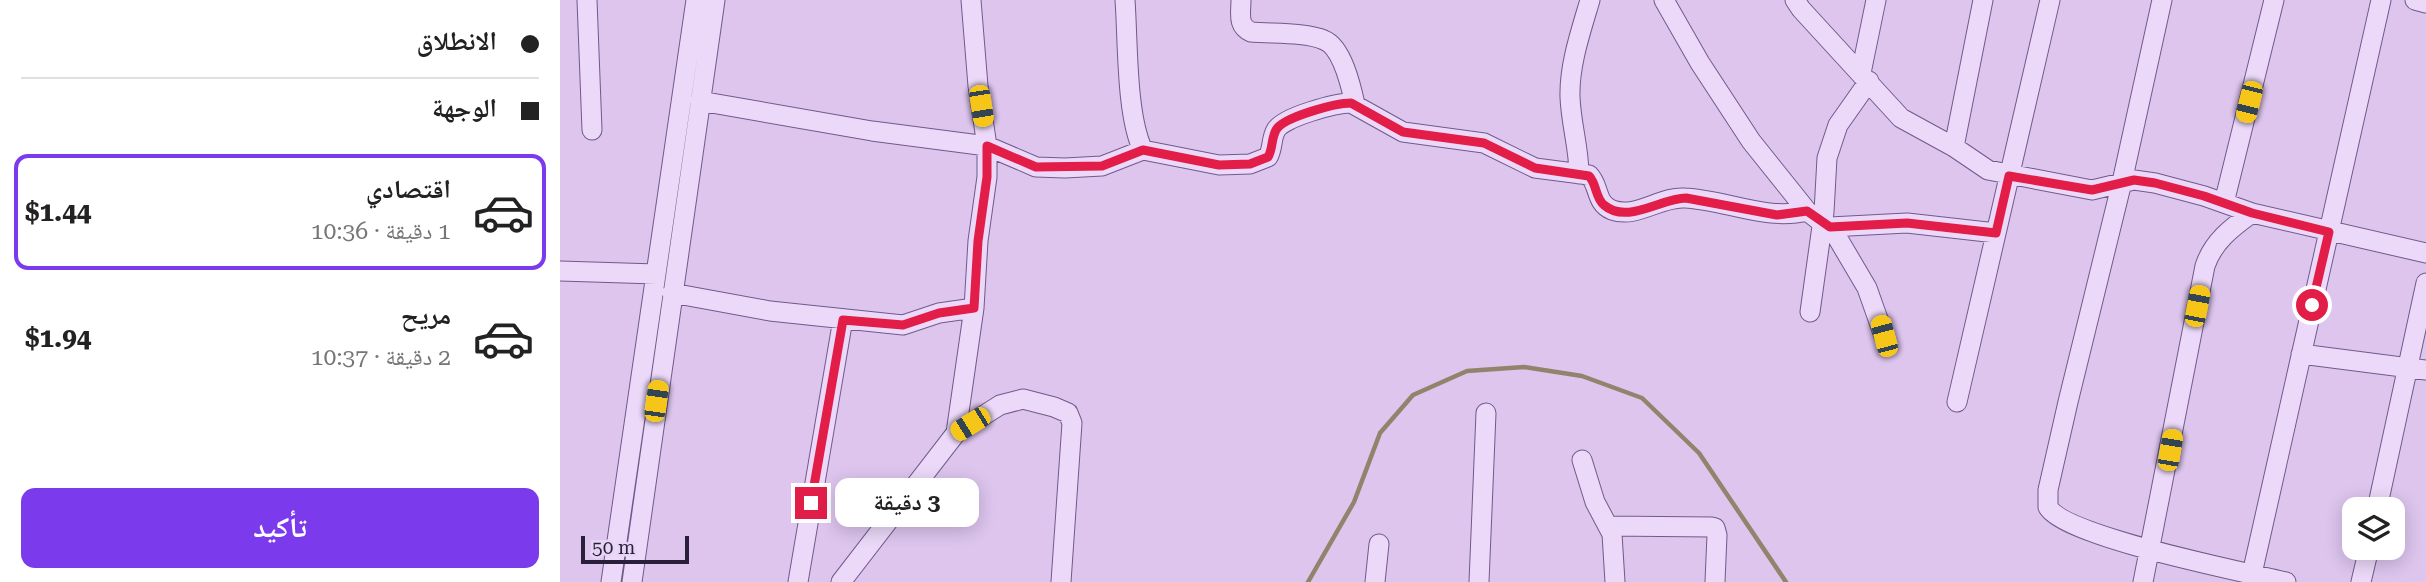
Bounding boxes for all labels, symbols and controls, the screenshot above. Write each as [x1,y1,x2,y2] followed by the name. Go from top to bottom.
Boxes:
[417,26,497,56] text: الانطلاق
[2234,79,2265,125] car
[968,84,995,128] car
[432,93,497,123] text: الوجهة
[366,174,451,204] text: اقتصادي
[472,181,535,244] icon: car
[25,197,91,227] text: $1.44
[311,218,451,245] text: 1 دقيقة · 10:36
[2183,283,2212,329] car
[2296,289,2328,321] route start
[401,300,451,330] text: مريح
[472,307,535,370] icon: car
[1869,313,1900,359] car
[25,323,91,353] text: $1.94
[311,344,451,371] text: 2 دقيقة · 10:37
[643,379,670,423] car
[947,404,994,444] car
[2157,427,2184,473] car
[836,478,979,528] callout: 3 دقيقة
[795,487,827,519] route end
[21,488,539,568] button: تأكيد
[873,489,941,516] text: 3 دقيقة
[2342,497,2405,560] map controls
[2342,497,2405,560] button: layers
[581,533,690,565] scale bar
[592,536,635,559] text: 50 m

